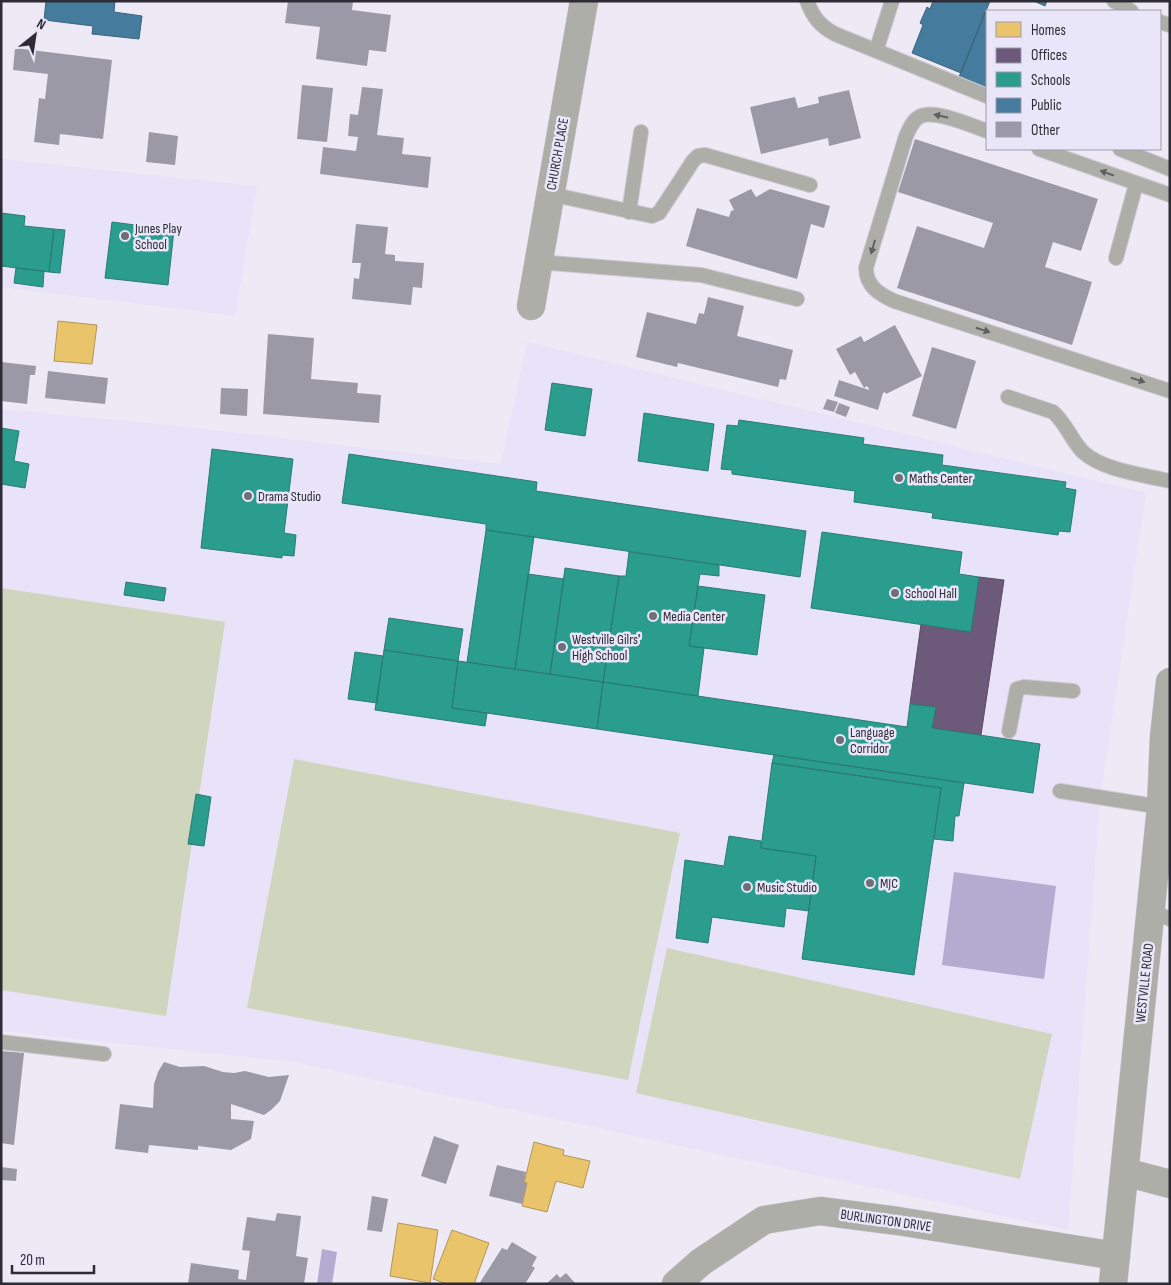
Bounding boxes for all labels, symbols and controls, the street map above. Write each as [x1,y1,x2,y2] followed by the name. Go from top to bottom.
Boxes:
[10,10,60,60] north arrow
[986,10,1161,150] legend
[34,15,49,33] text: N
[1031,21,1066,40] text: Homes
[1031,46,1067,65] text: Offices
[1031,71,1070,90] text: Schools
[1031,96,1062,115] text: Public
[933,112,948,120] one-way arrow
[543,116,572,192] street label: CHURCH PLACE
[1031,121,1060,140] text: Other
[1100,169,1115,176] one-way arrow
[134,220,182,253] place label: Junes Play School
[119,230,131,242] marker: Junes Play School
[868,240,876,255] one-way arrow
[976,326,991,334] one-way arrow
[1130,377,1145,384] one-way arrow
[909,470,972,487] place label: Maths Center
[893,472,905,484] marker: Maths Center
[258,488,321,505] place label: Drama Studio
[242,490,254,502] marker: Drama Studio
[905,585,957,602] place label: School Hall
[889,587,901,599] marker: School Hall
[663,608,725,625] place label: Media Center
[647,610,659,622] marker: Media Center
[572,631,640,664] place label: Westville Gilrs' High School
[556,641,568,653] marker: Westville Gilrs' High School
[850,724,895,757] place label: Language Corridor
[834,734,846,746] marker: Language Corridor
[880,875,898,892] place label: MJC
[864,877,876,889] marker: MJC
[757,879,817,896] place label: Music Studio
[741,881,753,893] marker: Music Studio
[1132,942,1157,1024] street label: WESTVILLE ROAD
[839,1206,933,1235] street label: BURLINGTON DRIVE
[12,1242,95,1274] scale bar
[20,1251,45,1270] text: 20 m

